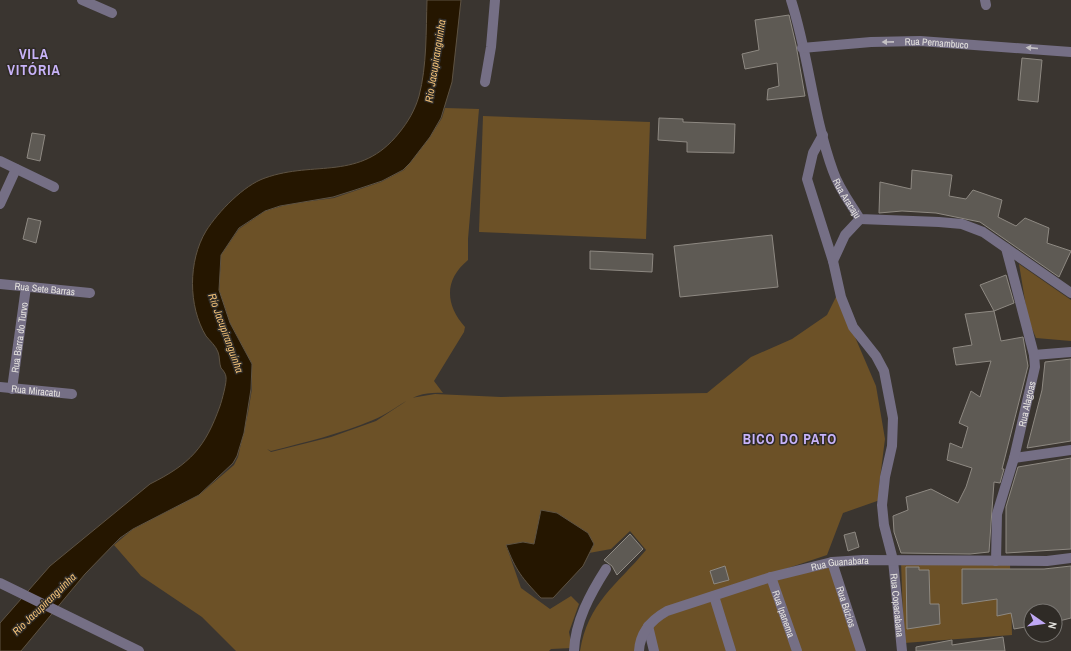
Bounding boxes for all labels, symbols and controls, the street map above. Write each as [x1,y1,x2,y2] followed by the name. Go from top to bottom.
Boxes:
[422,19,448,103] water label: Rio Jacupiranguinha
[905,34,969,51] street label: Rua Pernambuco
[881,39,894,45] one-way arrow
[7,45,61,79] district label: VILA VITÓRIA
[1026,45,1038,52] one-way arrow
[830,176,865,221] street label: Rua Aracaju
[14,279,76,298] street label: Rua Sete Barras
[205,291,247,375] water label: Rio Jacupiranguinha
[8,301,30,374] street label: Rua Barra do Turvo
[1015,380,1038,428] street label: Rua Alagoas
[11,382,61,399] street label: Rua Miracatu
[743,430,837,448] district label: BICO DO PATO
[810,553,869,573] street label: Rua Guanabara
[9,570,79,638] water label: Rio Jacupiranguinha
[888,573,907,638] street label: Rua Copacabana
[834,584,859,629] street label: Rua Búzios
[770,588,798,640] street label: Rua Ipanema
[1023,603,1063,643] north arrow
[1045,621,1060,630] text: N

